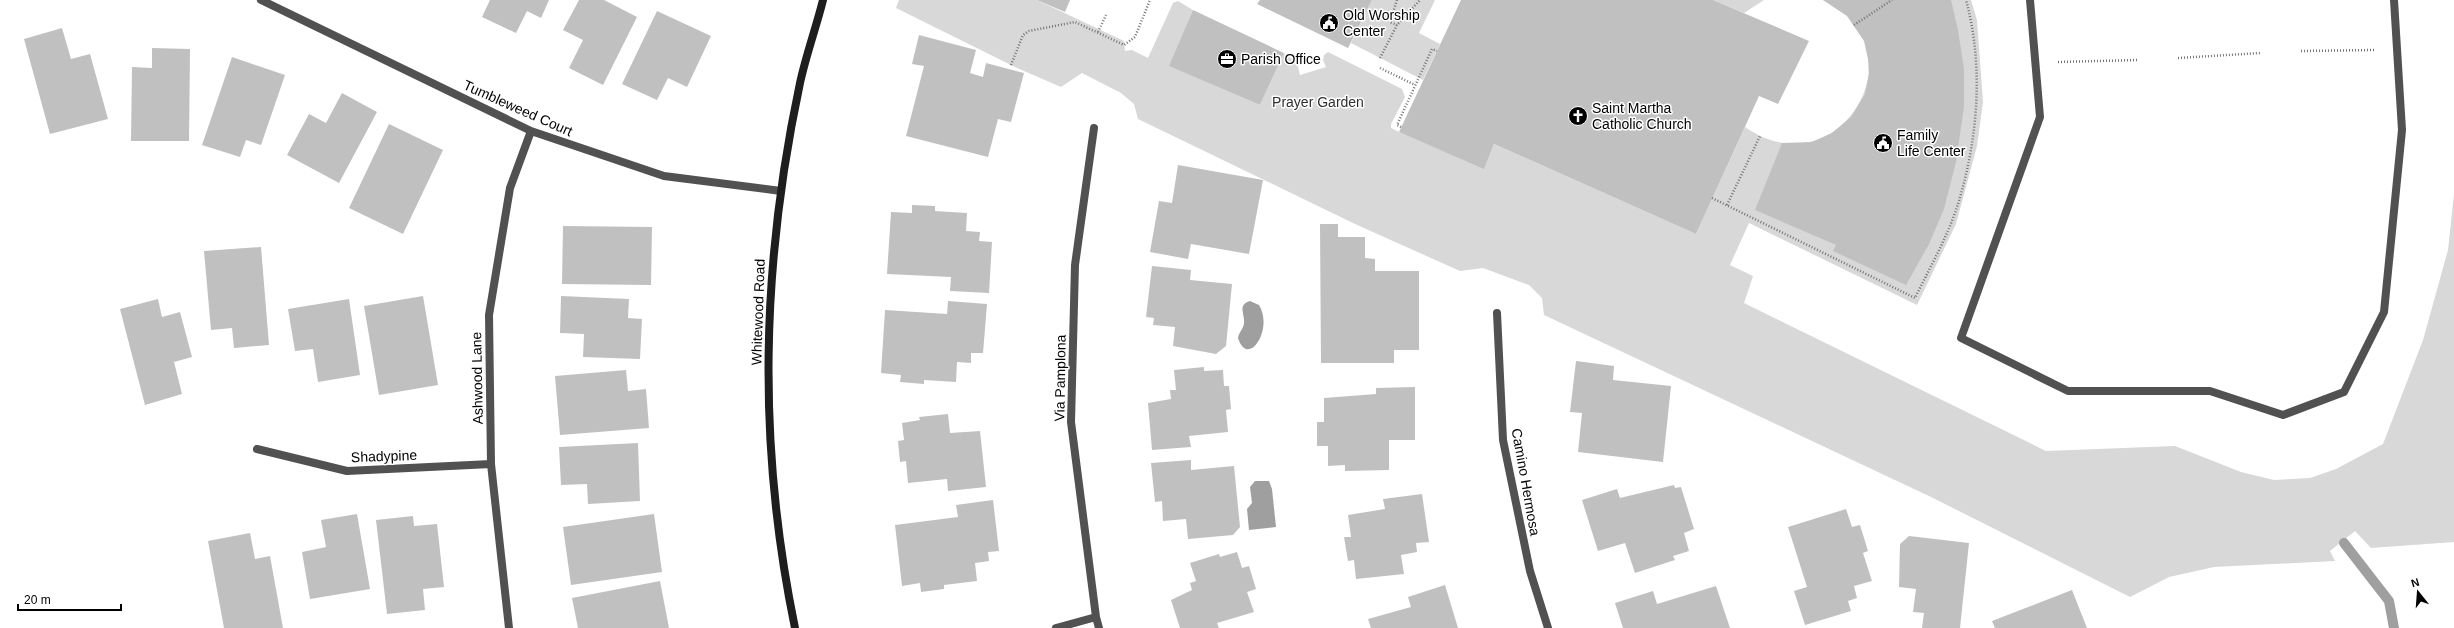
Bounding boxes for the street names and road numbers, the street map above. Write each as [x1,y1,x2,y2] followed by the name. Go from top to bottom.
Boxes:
[461,77,575,139] street label: Tumbleweed Court
[748,258,768,366] street label: Whitewood Road
[468,331,486,424] street label: Ashwood Lane
[1051,334,1069,422] street label: Via Pamplona
[1509,427,1543,537] street label: Camino Hermosa
[351,447,418,465] street label: Shadypine

